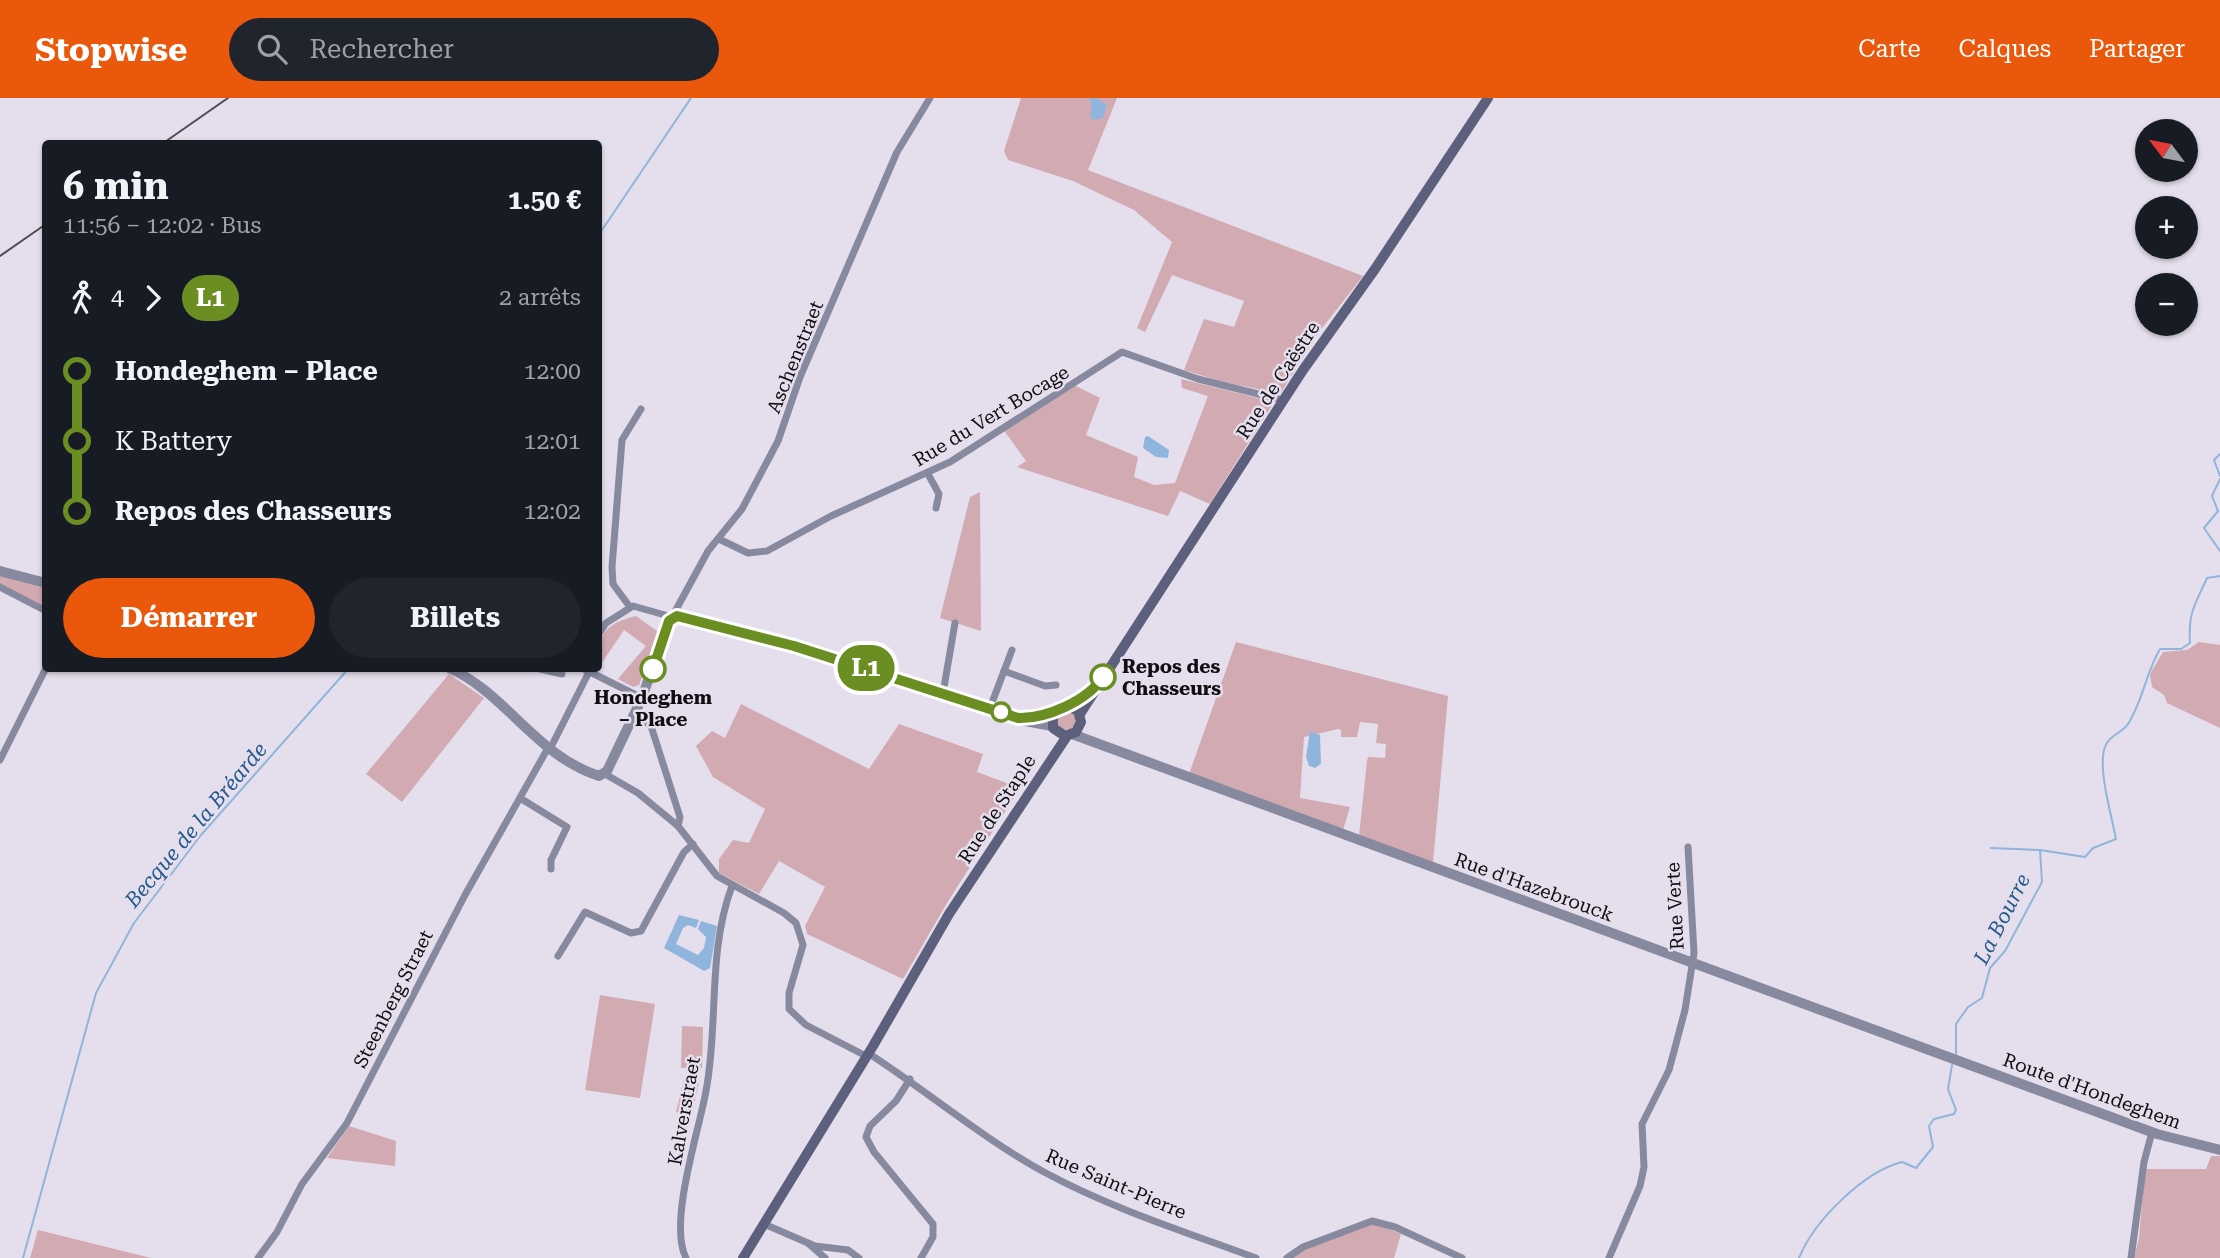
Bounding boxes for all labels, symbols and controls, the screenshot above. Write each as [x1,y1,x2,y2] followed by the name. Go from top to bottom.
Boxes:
[229,18,719,81] search box
[35,30,187,69] text: Stopwise
[253,30,291,68] icon: search
[309,34,454,64] text: Rechercher
[1858,35,1921,63] text: Carte
[1959,35,2051,63] text: Calques
[2089,35,2185,63] text: Partager
[2135,119,2198,182] north arrow
[2135,119,2198,336] map controls
[63,164,169,208] text: 6 min
[508,185,581,215] text: 1.50 €
[2135,196,2198,259] button: +
[63,212,261,239] text: 11:56 – 12:02 · Bus
[2135,273,2198,336] button: −
[63,279,101,317] icon: walk
[134,279,172,317] icon: forward
[111,284,124,311] text: 4
[196,284,225,312] text: L1
[499,284,581,311] text: 2 arrêts
[762,297,828,417] street label: Aschenstraet
[1231,317,1325,443] street label: Rue de Caëstre
[115,356,378,386] text: Hondeghem – Place
[524,358,581,385] text: 12:00
[909,360,1073,472] street label: Rue du Vert Bocage
[115,426,232,456] text: K Battery
[524,428,581,455] text: 12:01
[115,496,392,526] text: Repos des Chasseurs
[524,498,581,525] text: 12:02
[63,578,315,658] button: Démarrer
[329,578,581,658] button: Billets
[834,645,898,691] line badge: L1
[852,654,880,682] text: L1
[1122,655,1221,700] place label: Repos des Chasseurs
[640,656,666,682] marker: Hondeghem – Place
[1090,664,1116,690] marker: Repos des Chasseurs
[594,686,713,731] place label: Hondeghem – Place
[991,702,1011,722] unlabelled marker
[119,738,272,913] water label: Becque de la Bréarde
[953,750,1041,868] street label: Rue de Staple
[1451,848,1617,926] street label: Rue d'Hazebrouck
[1661,861,1689,951] street label: Rue Verte
[1969,870,2035,969] water label: La Bourre
[348,926,438,1072] street label: Steenberg Straet
[2000,1048,2184,1134] street label: Route d'Hondeghem
[663,1055,705,1167] street label: Kalverstraet
[1042,1144,1190,1224] street label: Rue Saint-Pierre

